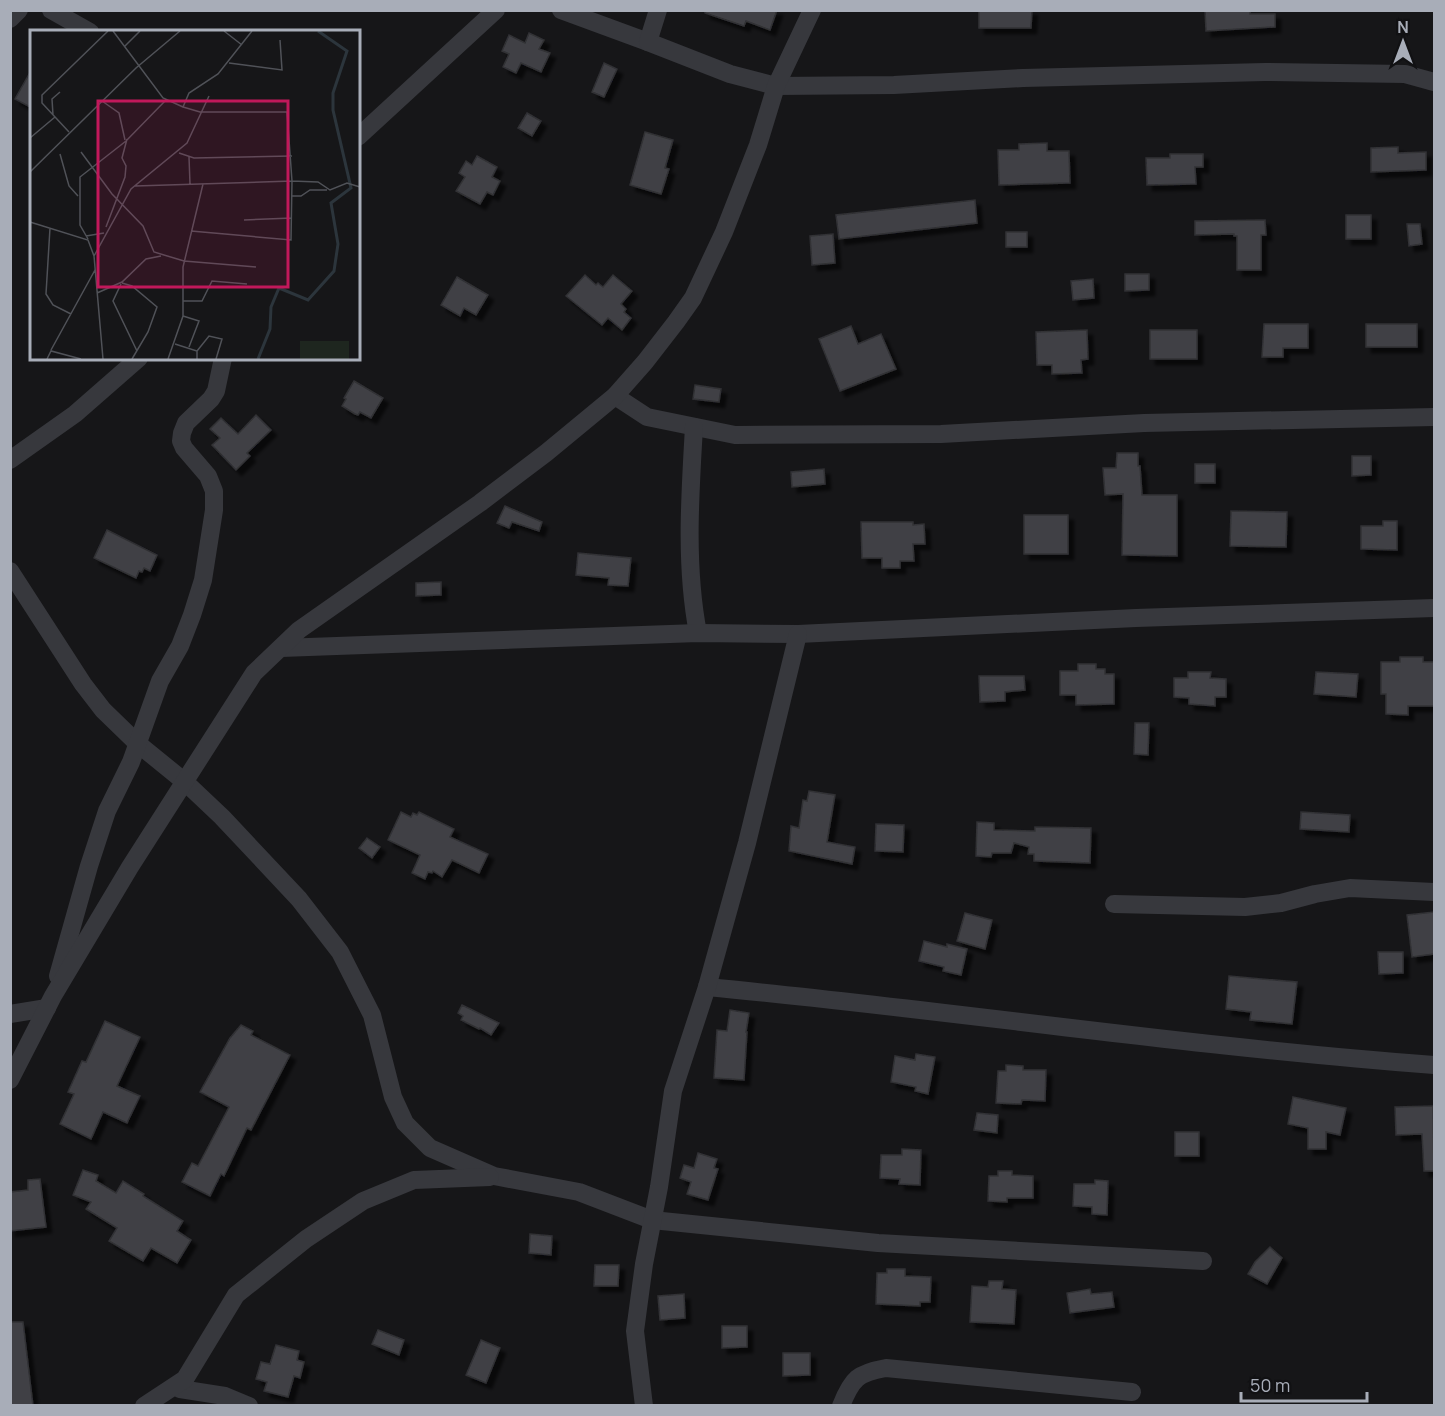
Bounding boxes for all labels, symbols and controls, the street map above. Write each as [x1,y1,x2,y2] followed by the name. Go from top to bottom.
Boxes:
[1373,12,1433,72] north arrow
[1397,16,1409,38] text: N
[30,30,360,360] inset map
[1241,1365,1367,1403] scale bar
[1250,1373,1290,1397] text: 50 m

